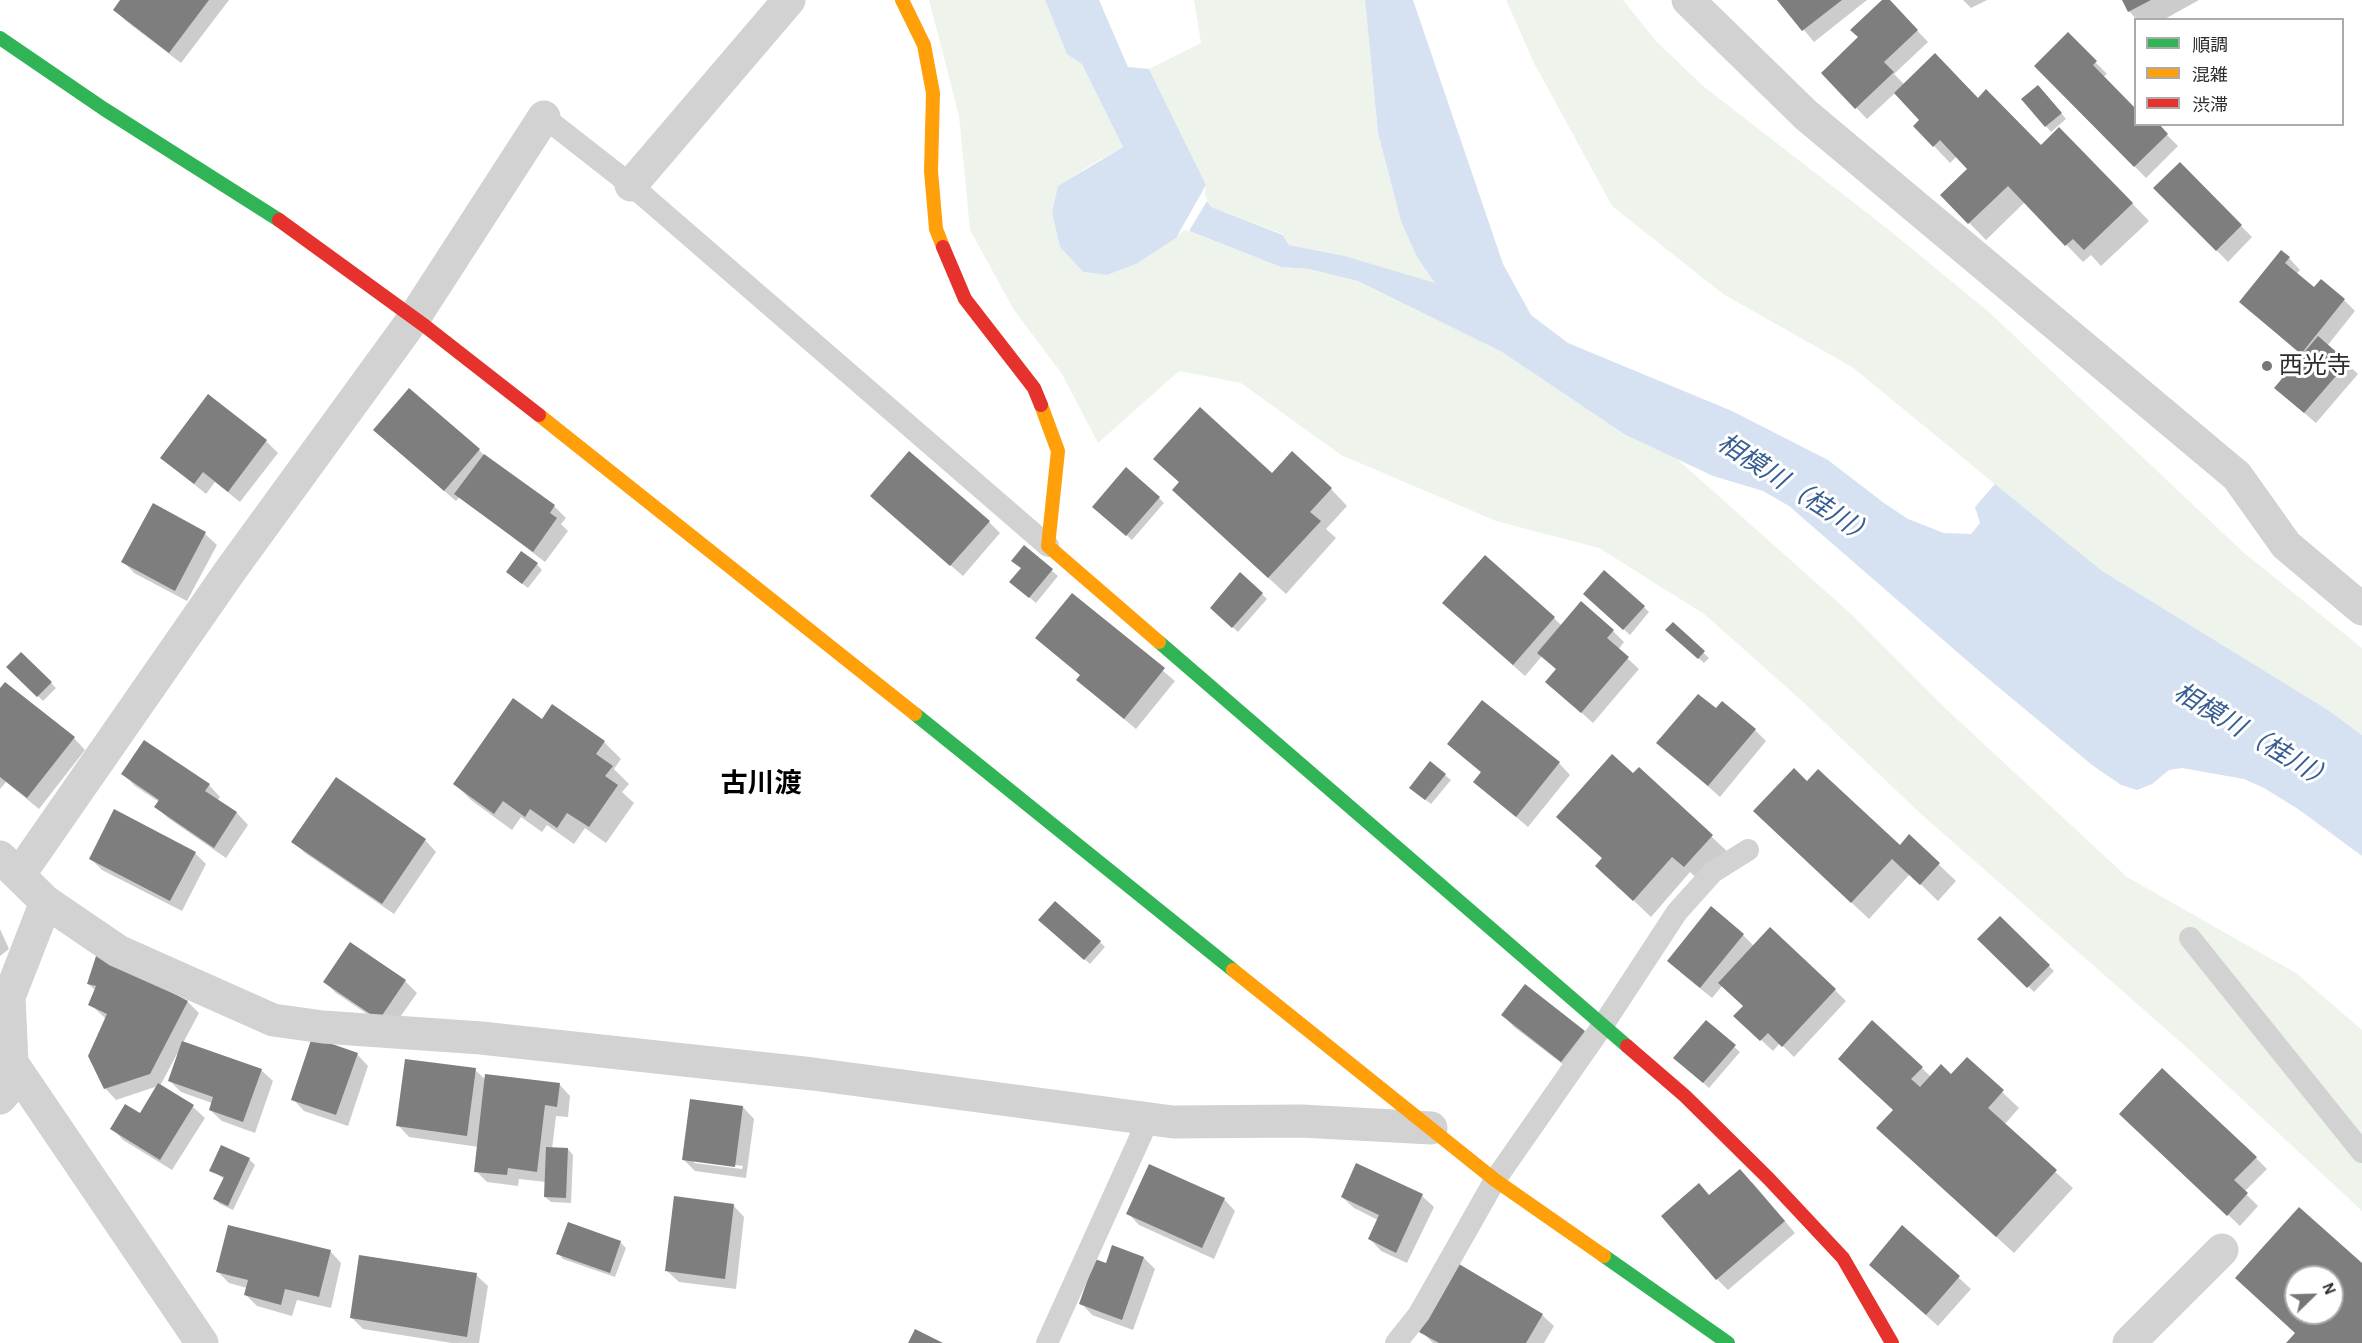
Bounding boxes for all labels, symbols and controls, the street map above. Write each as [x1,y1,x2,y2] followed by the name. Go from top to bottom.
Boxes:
[2134,18,2344,126] legend
[2192,37,2228,55] text: 順調
[2192,67,2228,85] text: 混雑
[2192,97,2228,115] text: 渋滞
[2279,352,2351,380] place label: 西光寺
[2260,359,2274,373] marker: 西光寺
[1711,427,1881,553] water label: 相模川（桂川）
[2168,677,2340,797] water label: 相模川（桂川）
[721,768,801,800] district label: 古川渡
[2284,1265,2344,1325] north arrow
[2319,1281,2338,1297] text: N

